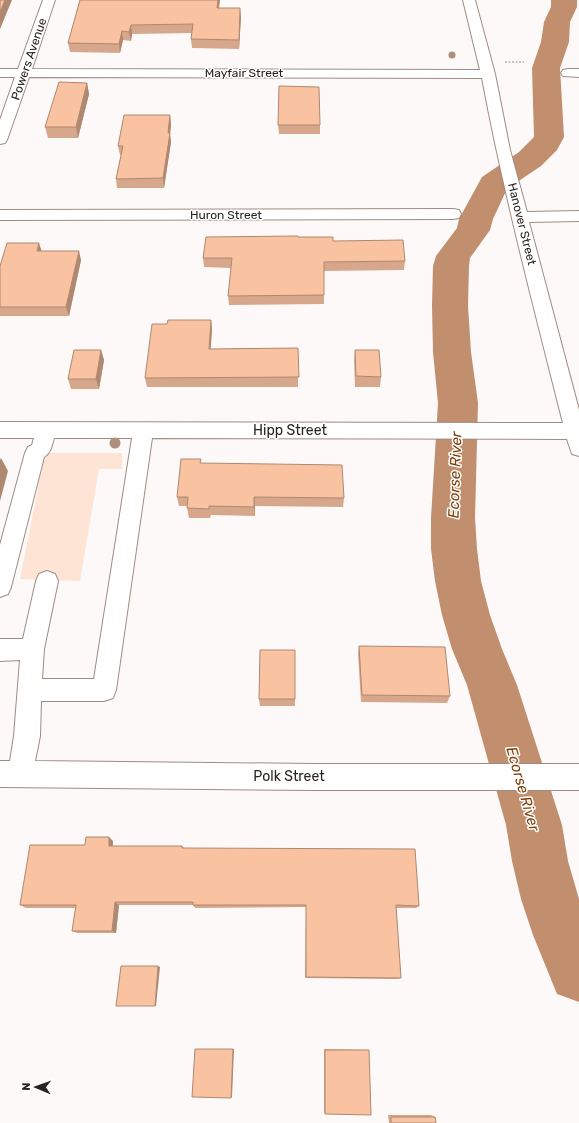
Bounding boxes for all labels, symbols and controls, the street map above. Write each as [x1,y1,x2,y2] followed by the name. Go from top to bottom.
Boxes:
[8,16,50,102] street label: Powers Avenue
[205,66,284,80] street label: Mayfair Street
[505,181,539,267] street label: Hanover Street
[190,208,262,222] street label: Huron Street
[253,422,328,439] street label: Hipp Street
[444,430,466,519] water label: Ecorse River
[502,745,544,834] water label: Ecorse River
[253,768,325,785] street label: Polk Street
[16,1067,56,1107] north arrow
[20,1082,33,1091] text: N

